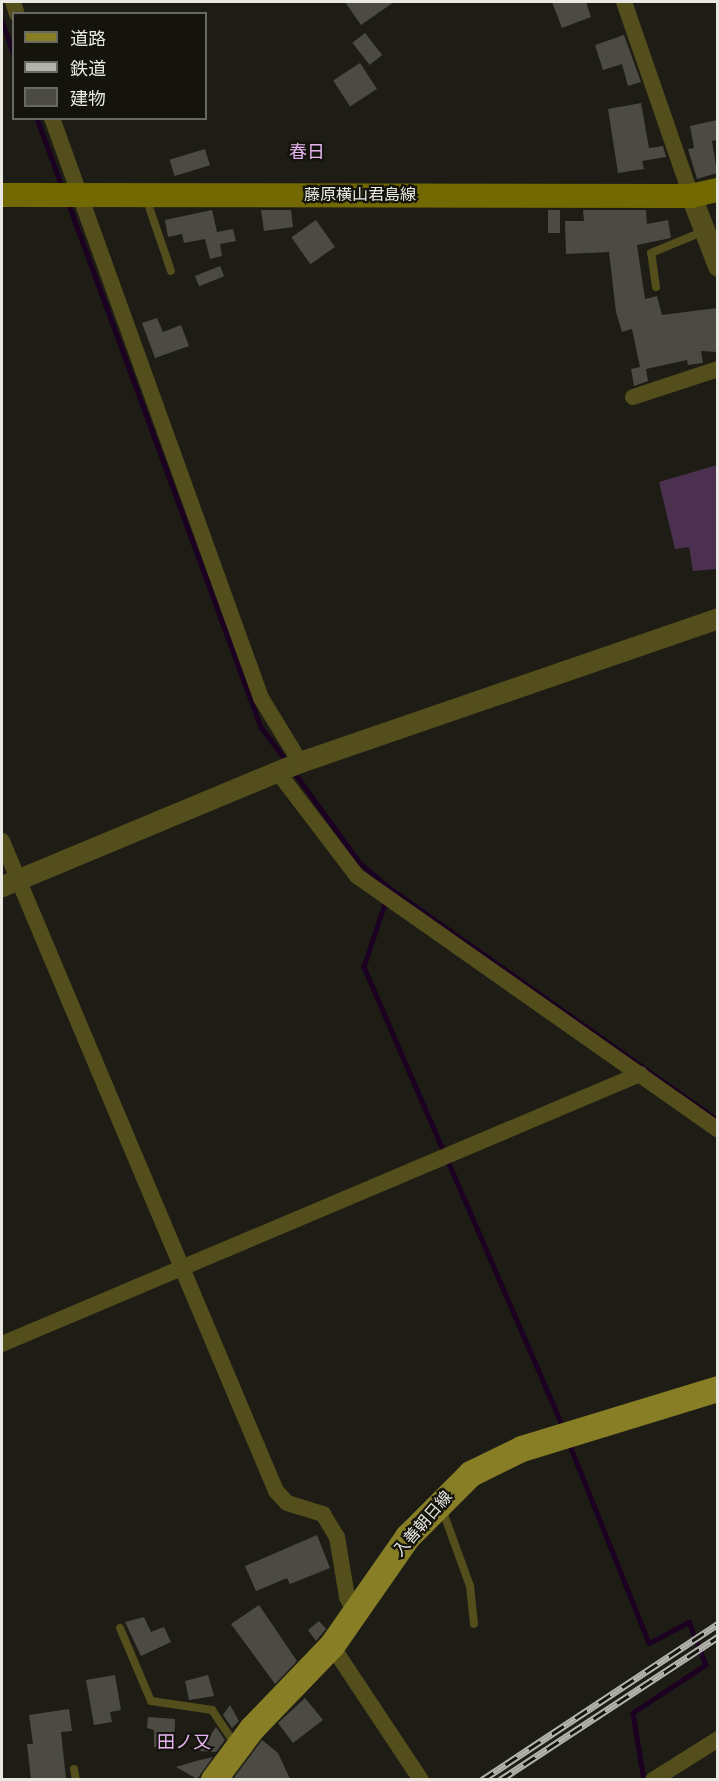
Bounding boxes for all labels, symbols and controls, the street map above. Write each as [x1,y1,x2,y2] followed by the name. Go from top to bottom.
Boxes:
[12,12,207,120] legend
[70,31,106,49] text: 道路
[70,61,106,79] text: 鉄道
[70,91,106,109] text: 建物
[289,142,325,164] district label: 春日
[304,185,416,205] street label: 藤原横山君島線
[390,1488,456,1560] street label: 入善朝日線
[157,1732,211,1754] district label: 田ノ又

